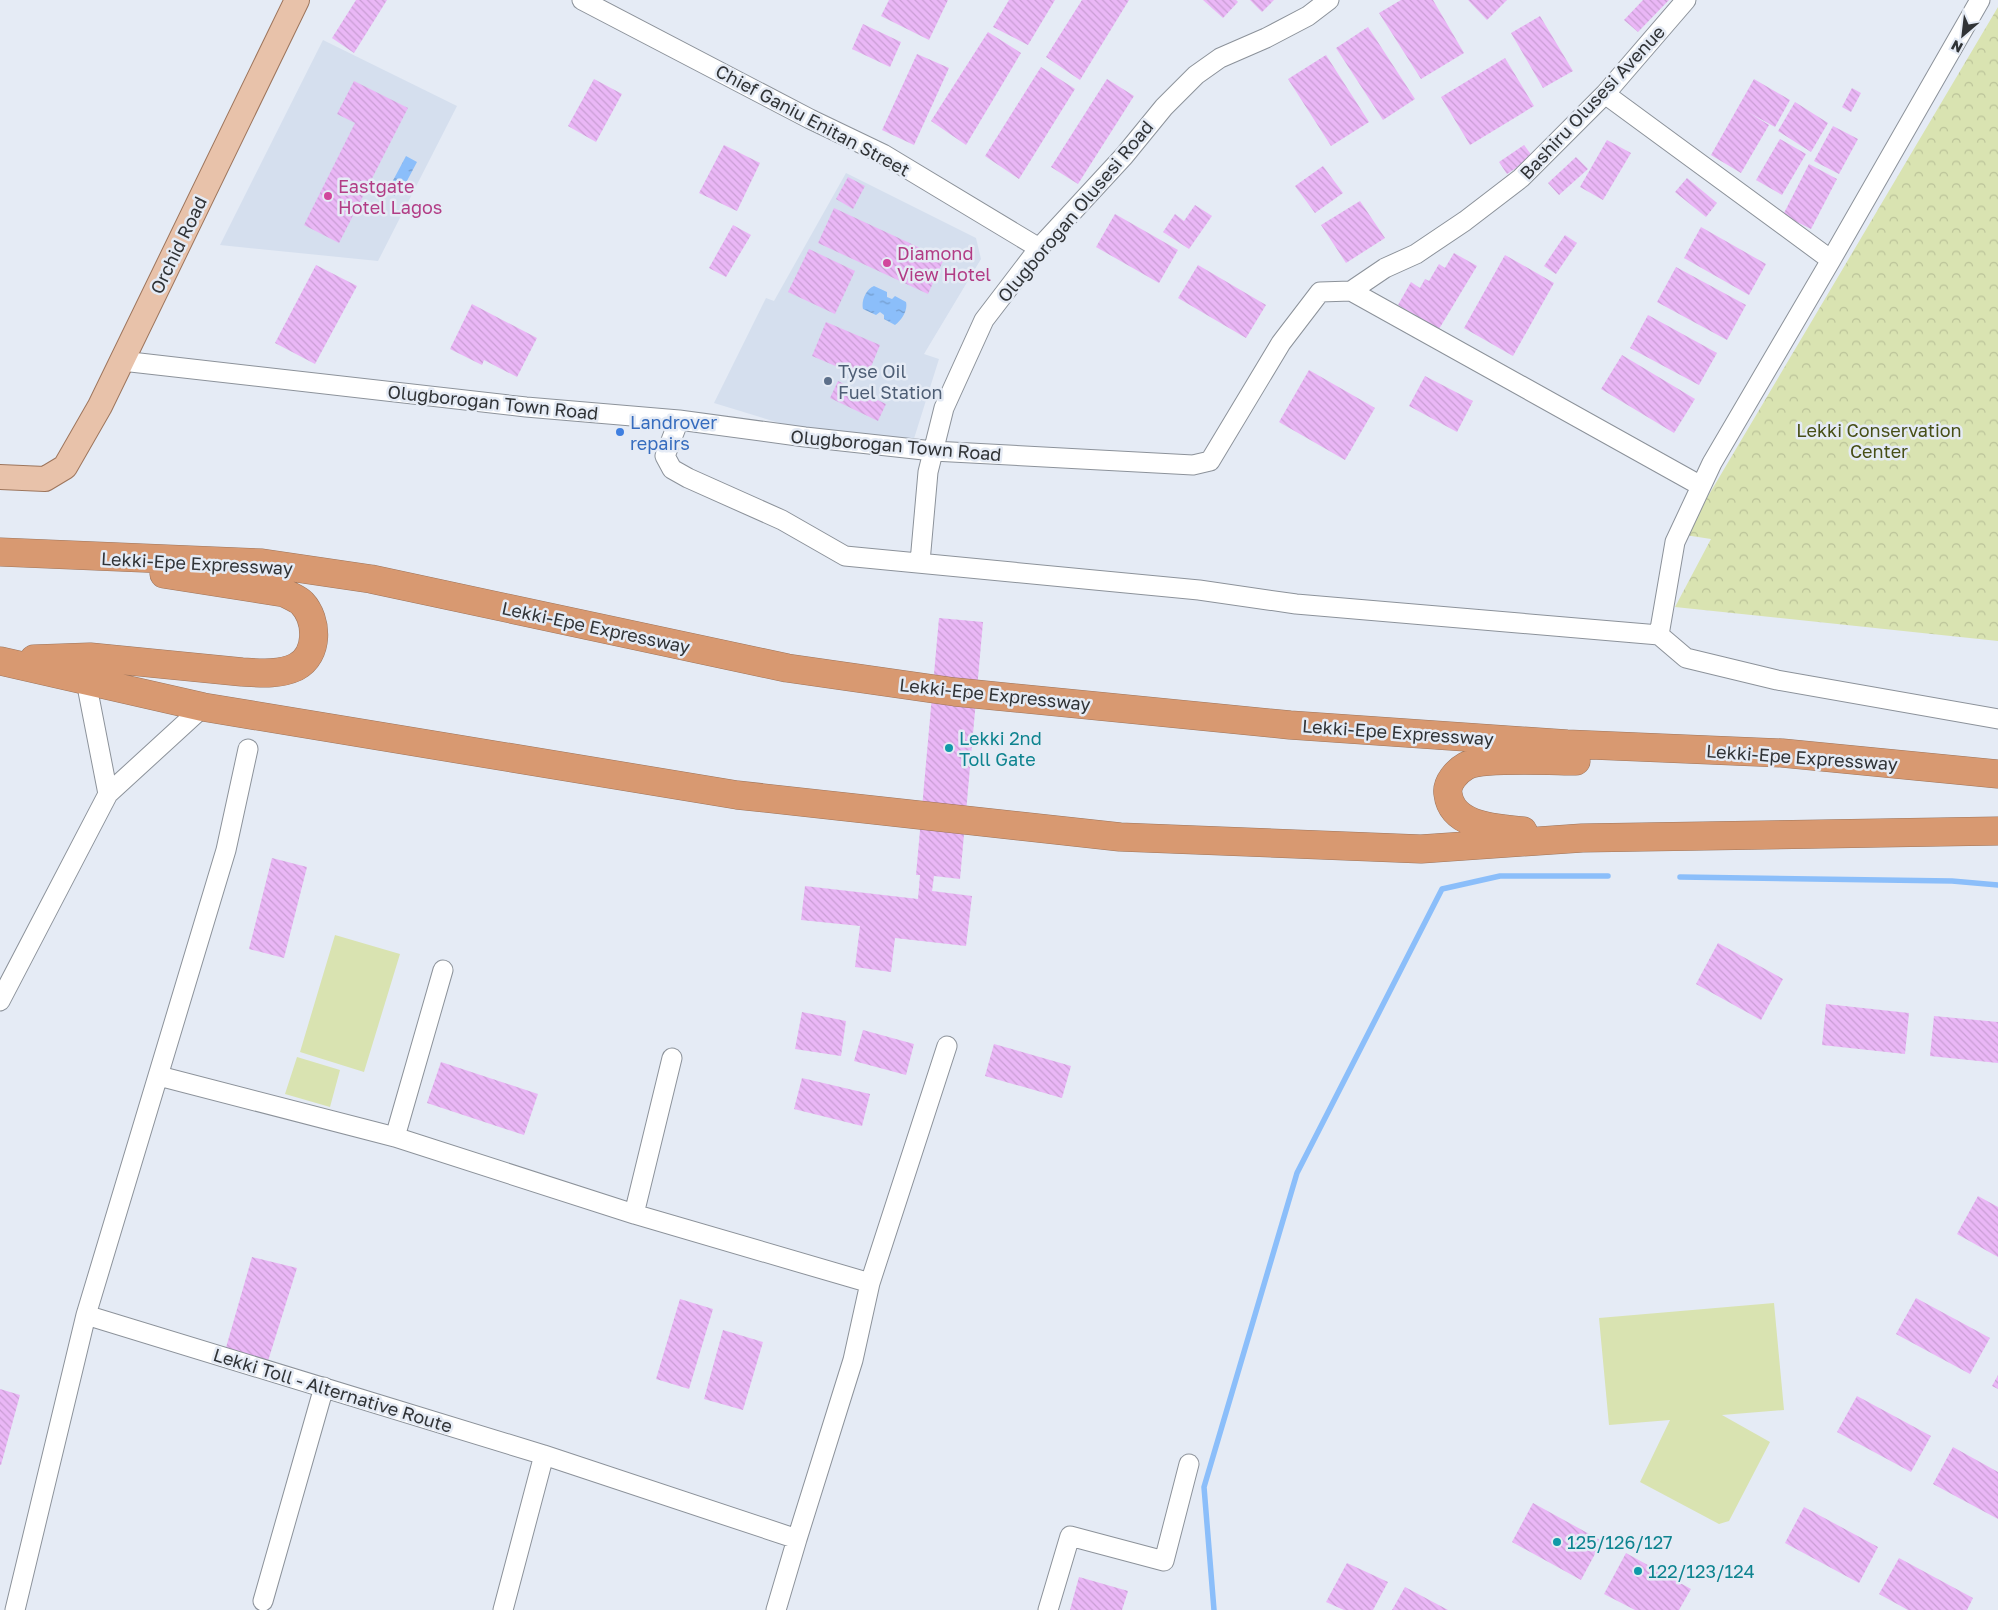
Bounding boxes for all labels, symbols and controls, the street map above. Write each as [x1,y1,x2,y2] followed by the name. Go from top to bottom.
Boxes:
[1938,10,1988,60] north arrow
[1515,20,1669,184] street label: Bashiru Olusesi Avenue
[1948,37,1965,57] text: N
[712,59,914,181] street label: Chief Ganiu Enitan Street
[993,116,1157,306] street label: Olugborogan Olusesi Road
[338,175,442,218] place label: Eastgate Hotel Lagos
[322,190,334,202] marker: Eastgate Hotel Lagos
[145,193,211,297] street label: Orchid Road
[897,242,991,285] place label: Diamond View Hotel
[881,257,893,269] marker: Diamond View Hotel
[838,360,943,403] place label: Tyse Oil Fuel Station
[822,375,834,387] marker: Tyse Oil Fuel Station
[387,380,599,424] street label: Olugborogan Town Road
[630,411,717,454] place label: Landrover repairs
[1796,419,1962,462] park label: Lekki Conservation Center
[790,425,1002,465] street label: Olugborogan Town Road
[614,426,626,438] marker: Landrover repairs
[101,547,293,579] street label: Lekki-Epe Expressway
[500,596,692,658] street label: Lekki-Epe Expressway
[898,673,1092,715] street label: Lekki-Epe Expressway
[1301,714,1495,750] street label: Lekki-Epe Expressway
[959,727,1042,770] place label: Lekki 2nd Toll Gate
[1705,739,1899,775] street label: Lekki-Epe Expressway
[943,742,955,754] marker: Lekki 2nd Toll Gate
[211,1343,455,1437] street label: Lekki Toll - Alternative Route
[1567,1531,1673,1553] place label: 125/126/127
[1551,1536,1563,1548] marker: 125/126/127
[1648,1560,1755,1582] place label: 122/123/124
[1632,1565,1644,1577] marker: 122/123/124

